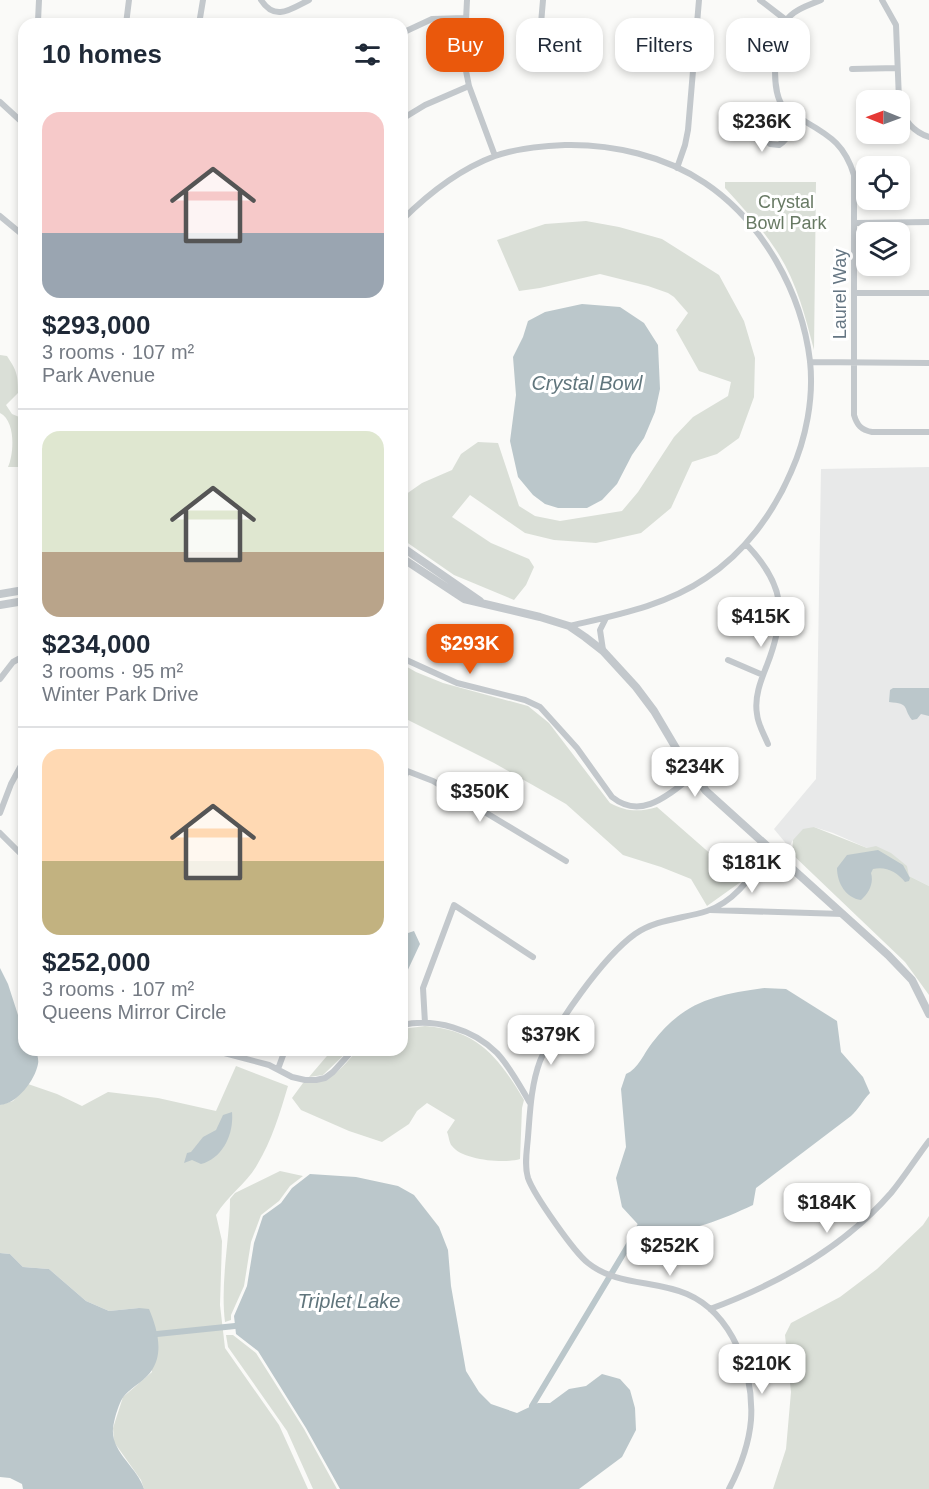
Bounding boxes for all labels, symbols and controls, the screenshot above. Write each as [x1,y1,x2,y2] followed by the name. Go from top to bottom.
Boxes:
[426,18,504,72] chip: Buy
[516,18,603,72] chip: Rent
[615,18,714,72] chip: Filters
[726,18,810,72] chip: New
[351,38,384,71] icon: filters
[42,39,162,69] text: 10 homes
[856,90,910,144] north arrow
[856,90,910,276] map controls
[720,102,804,153] pin: $236K
[733,110,791,132] text: $236K
[159,151,267,259] icon: home
[856,156,910,210] button: locate
[745,192,828,233] park label: Crystal Bowl Park
[856,222,910,276] button: layers
[830,249,850,339] street label: Laurel Way
[42,310,150,340] text: $293,000
[42,341,194,363] text: 3 rooms · 107 m²
[42,364,155,386] text: Park Avenue
[531,372,643,394] water label: Crystal Bowl
[159,470,267,578] icon: home
[719,597,803,648] pin: $415K
[732,605,790,627] text: $415K
[428,624,512,675] pin: $293K
[42,629,150,659] text: $234,000
[441,632,499,654] text: $293K
[42,660,183,682] text: 3 rooms · 95 m²
[42,683,199,705] text: Winter Park Drive
[653,747,737,798] pin: $234K
[666,755,724,777] text: $234K
[438,772,522,823] pin: $350K
[451,780,509,802] text: $350K
[159,788,267,896] icon: home
[710,843,794,894] pin: $181K
[723,851,781,873] text: $181K
[42,947,150,977] text: $252,000
[42,978,194,1000] text: 3 rooms · 107 m²
[42,1001,226,1023] text: Queens Mirror Circle
[509,1015,593,1066] pin: $379K
[522,1023,580,1045] text: $379K
[785,1183,869,1234] pin: $184K
[798,1191,856,1213] text: $184K
[628,1226,712,1277] pin: $252K
[641,1234,699,1256] text: $252K
[297,1290,401,1312] water label: Triplet Lake
[720,1344,804,1395] pin: $210K
[733,1352,791,1374] text: $210K

